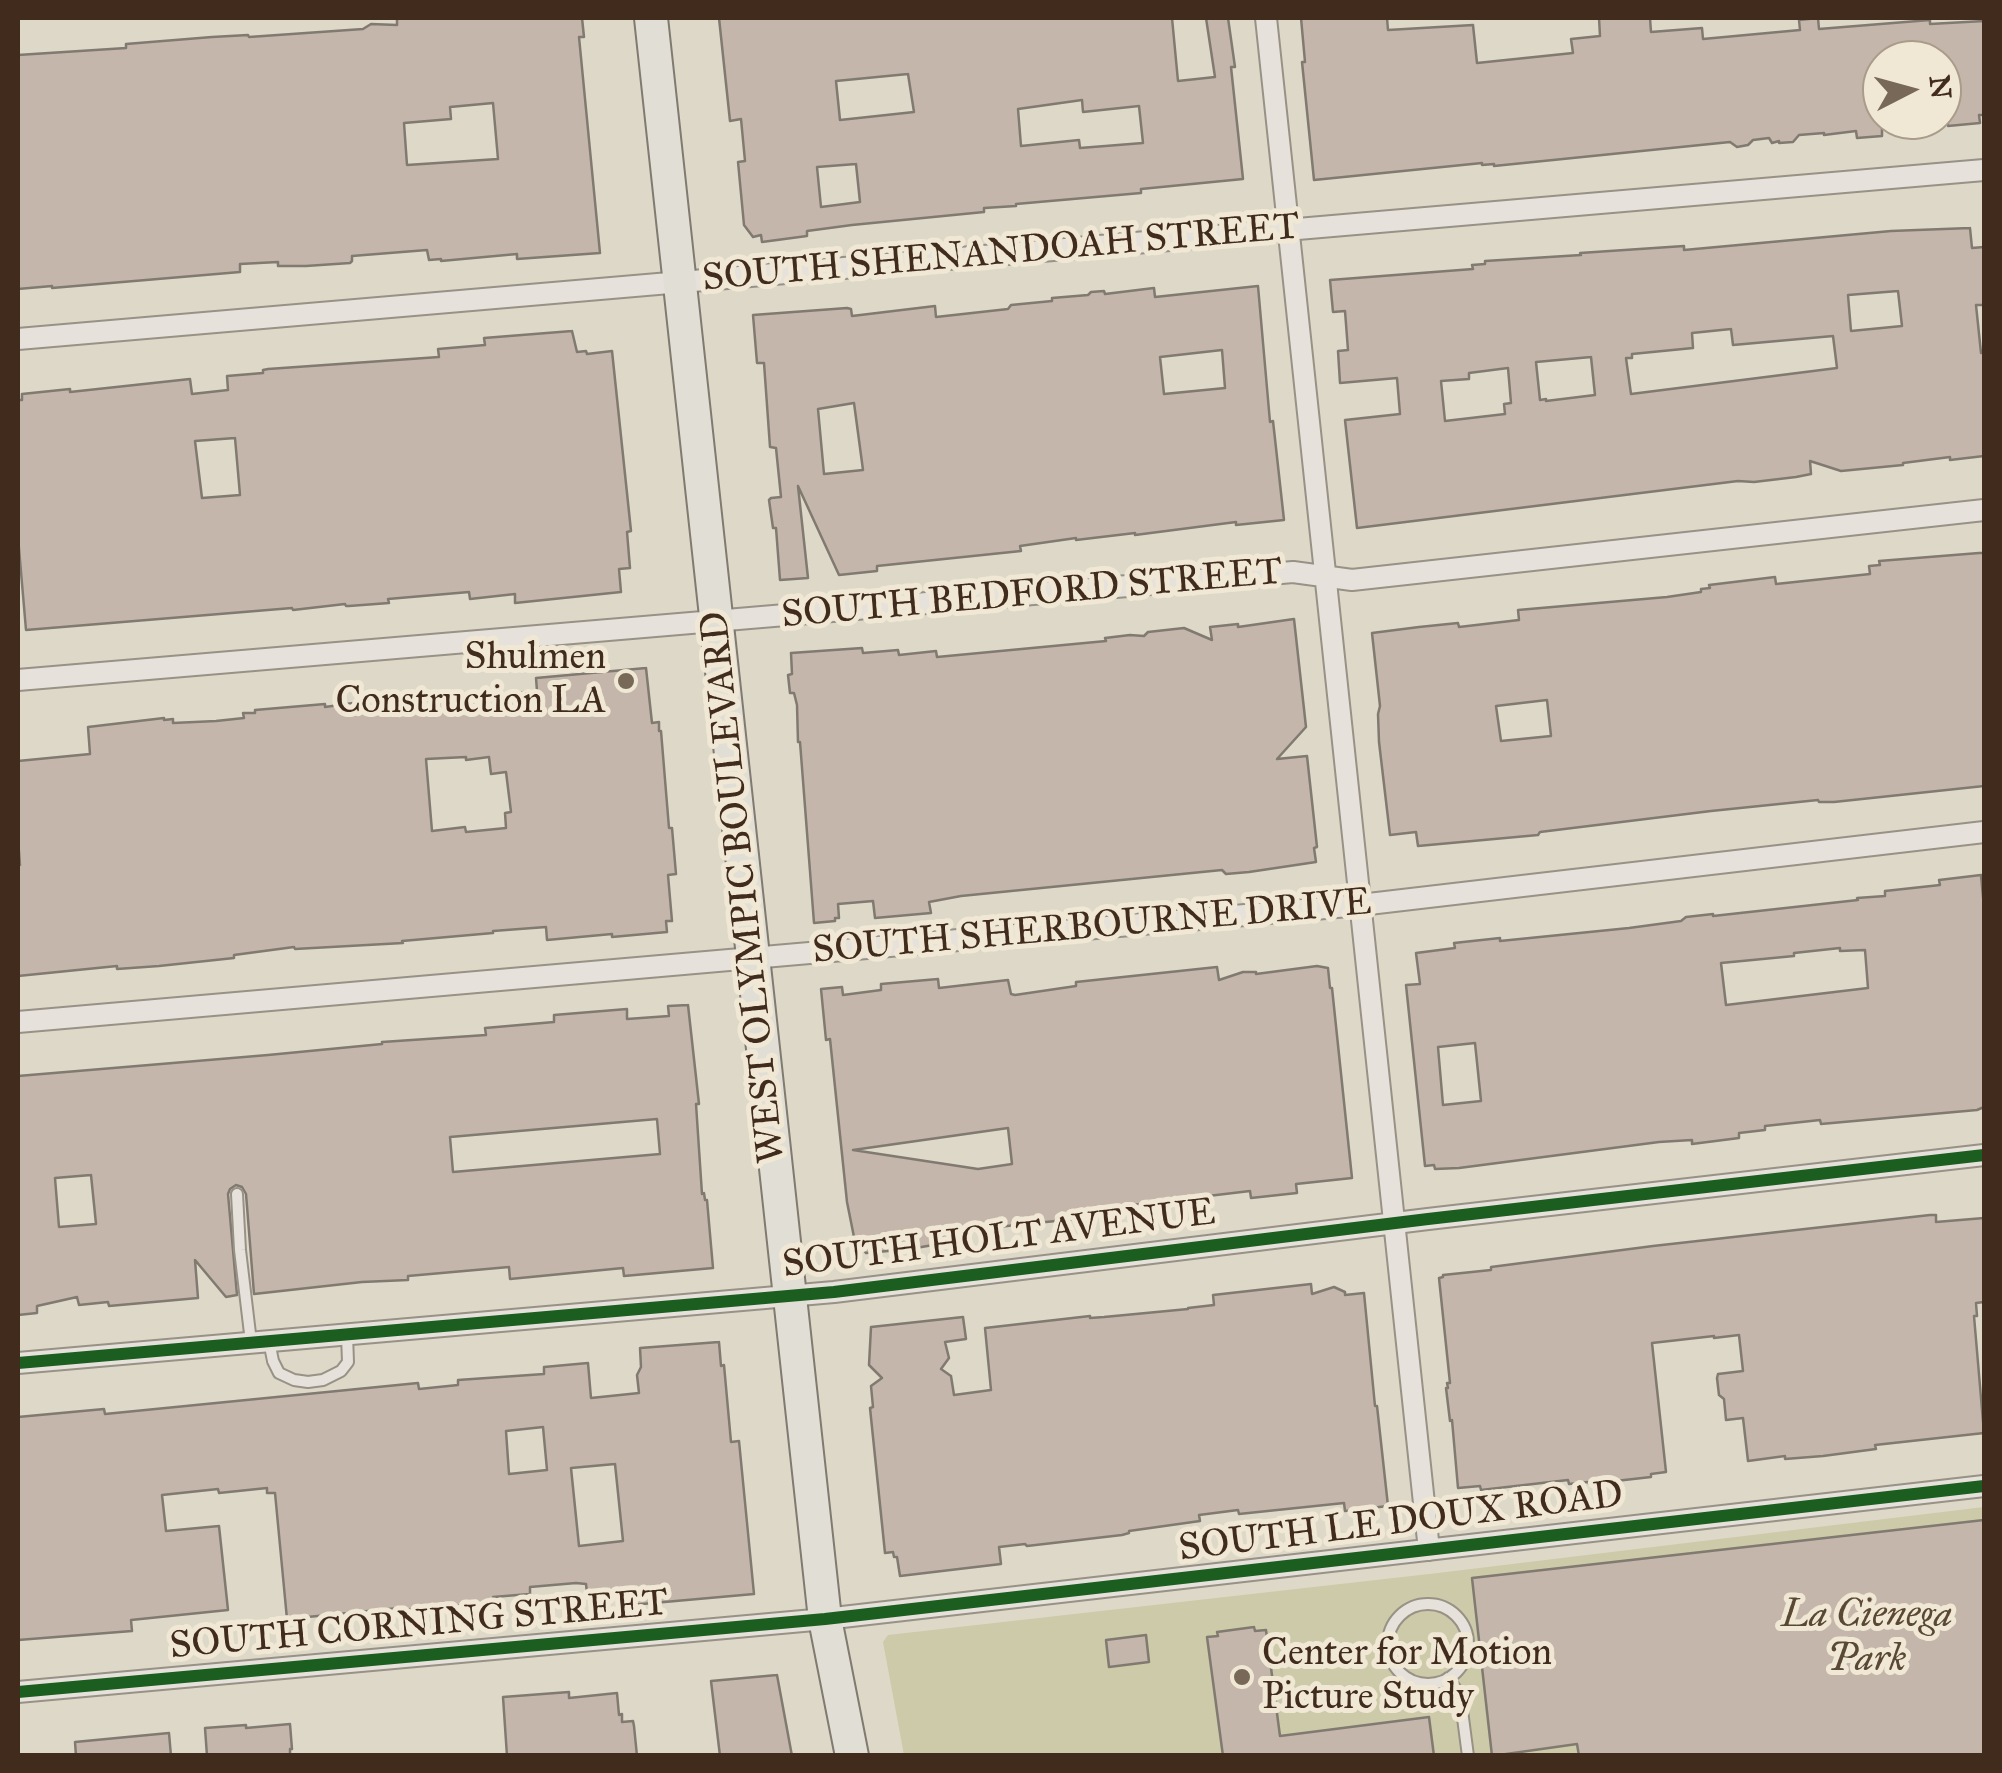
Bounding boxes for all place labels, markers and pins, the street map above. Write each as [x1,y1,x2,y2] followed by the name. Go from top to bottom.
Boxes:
[335,636,606,726] place label: Shulmen Construction LA
[615,670,637,692] marker: Shulmen Construction LA
[1262,1632,1552,1722] place label: Center for Motion Picture Study
[1231,1666,1253,1688] marker: Center for Motion Picture Study

